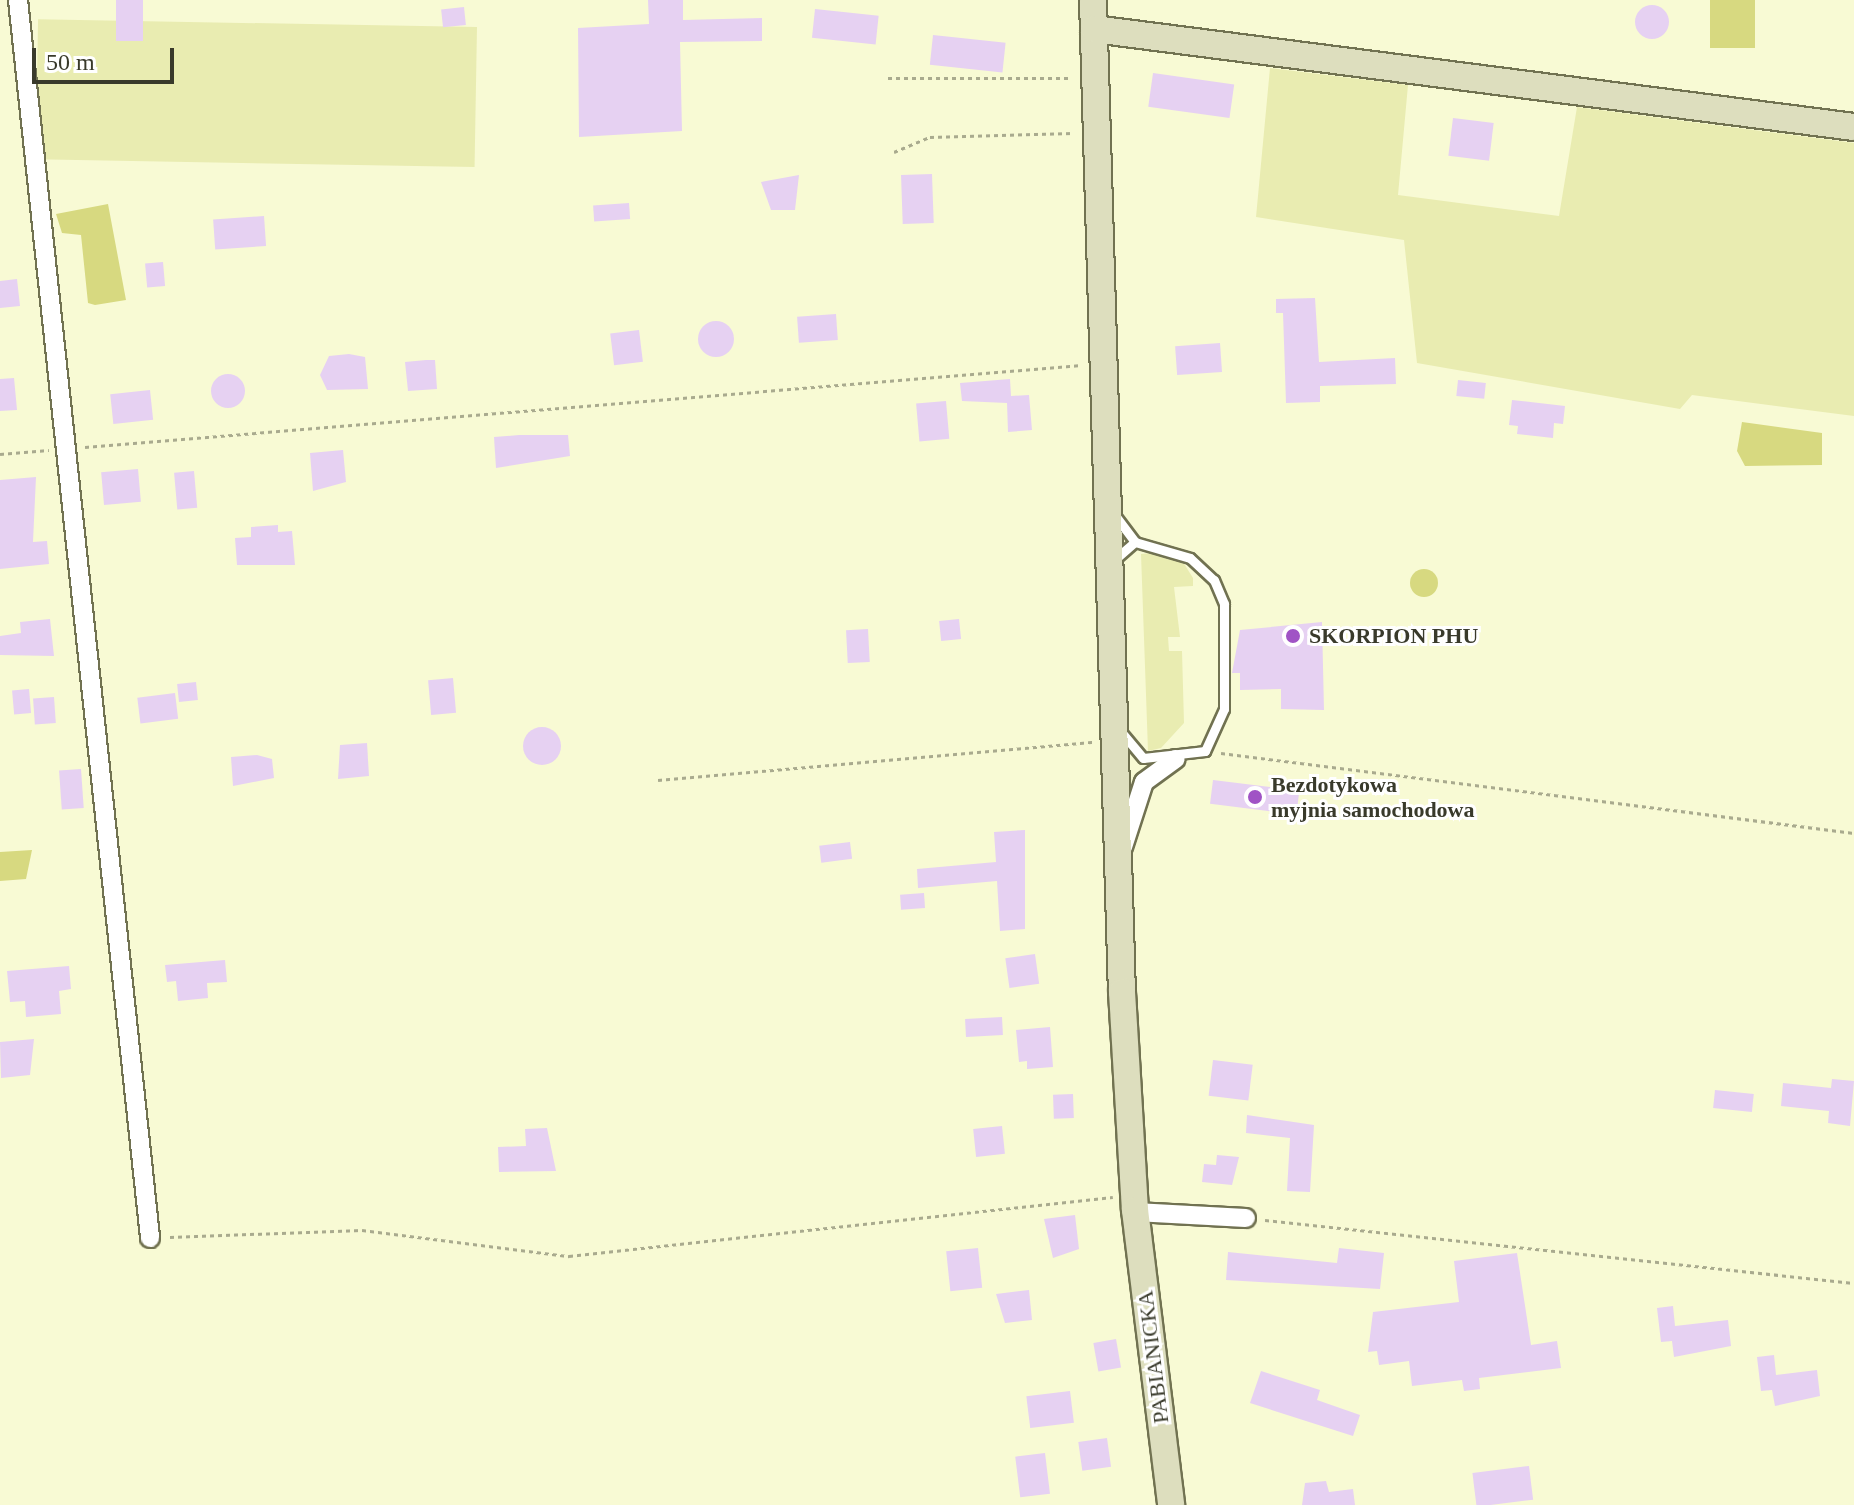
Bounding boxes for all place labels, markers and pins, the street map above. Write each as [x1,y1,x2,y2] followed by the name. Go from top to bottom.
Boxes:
[1309,623,1478,649] place label: SKORPION PHU
[1284,627,1302,645] marker: SKORPION PHU
[1271,771,1475,822] place label: Bezdotykowa myjnia samochodowa
[1246,788,1264,806] marker: Bezdotykowa myjnia samochodowa

